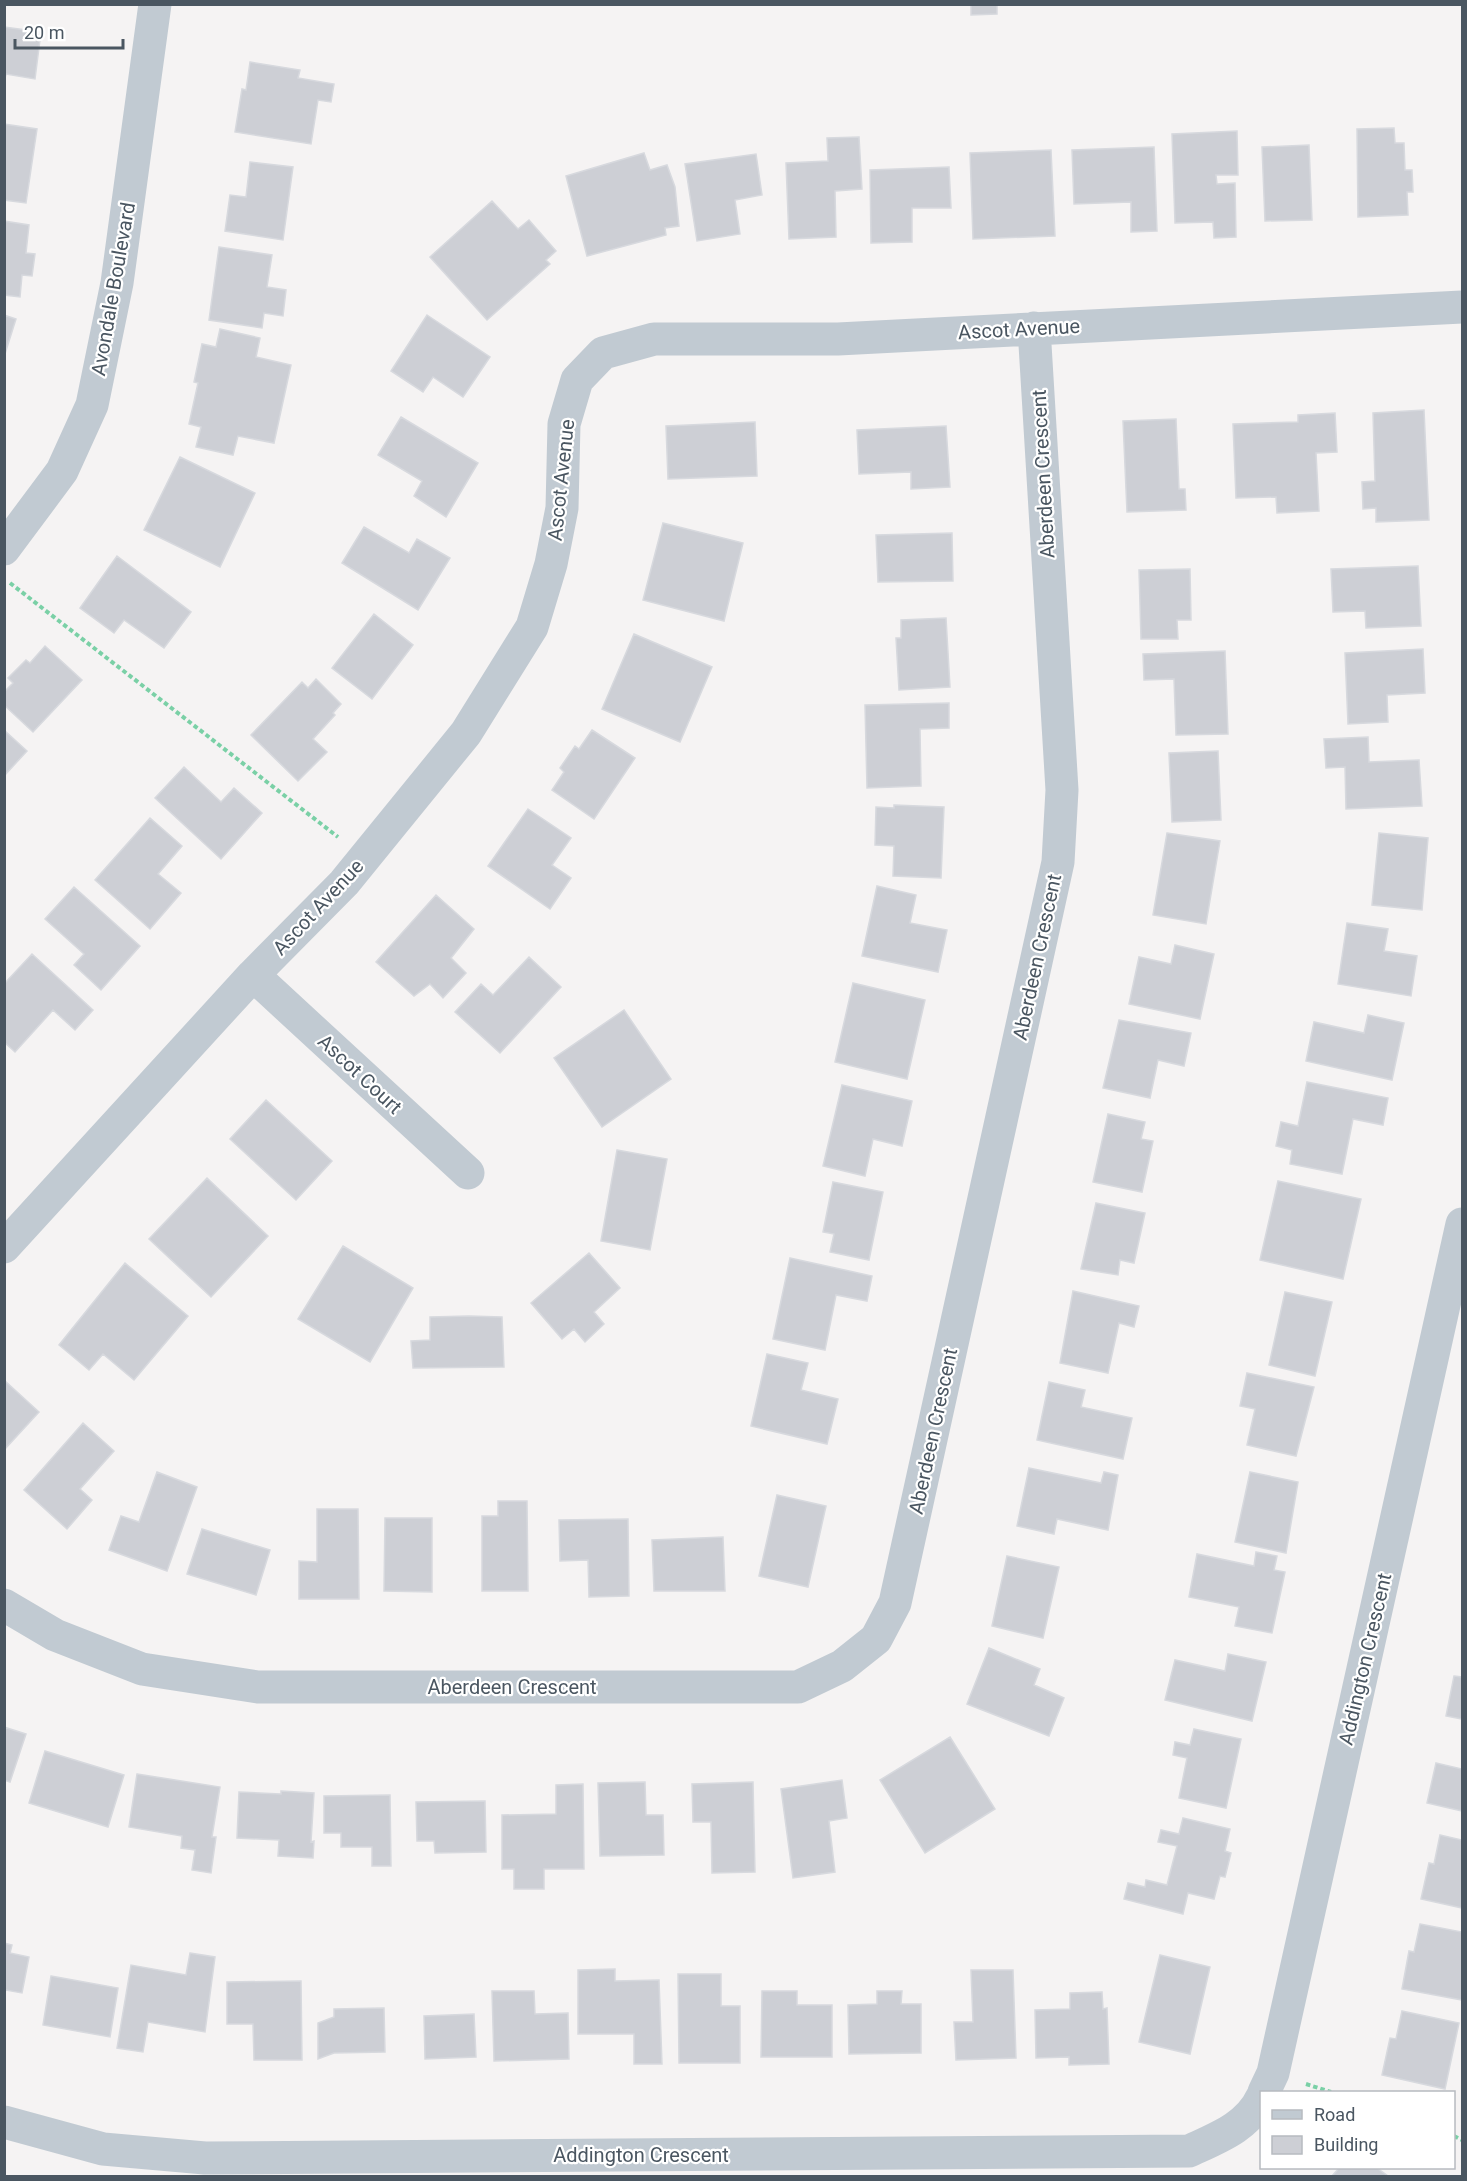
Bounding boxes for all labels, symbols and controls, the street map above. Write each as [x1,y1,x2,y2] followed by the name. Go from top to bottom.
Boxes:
[15,12,123,50] scale bar
[24,22,64,43] text: 20 m
[86,200,140,378] street label: Avondale Boulevard
[957,314,1081,344] street label: Ascot Avenue
[1027,389,1059,559] street label: Aberdeen Crescent
[543,418,579,542] street label: Ascot Avenue
[268,854,368,960] street label: Ascot Avenue
[1008,872,1066,1042] street label: Aberdeen Crescent
[313,1029,407,1119] street label: Ascot Court
[904,1346,962,1516] street label: Aberdeen Crescent
[1334,1571,1396,1747] street label: Addington Crescent
[427,1675,597,1699] street label: Aberdeen Crescent
[1260,2091,1455,2169] legend
[1314,2104,1355,2125] text: Road
[1314,2134,1378,2155] text: Building
[553,2143,729,2167] street label: Addington Crescent

